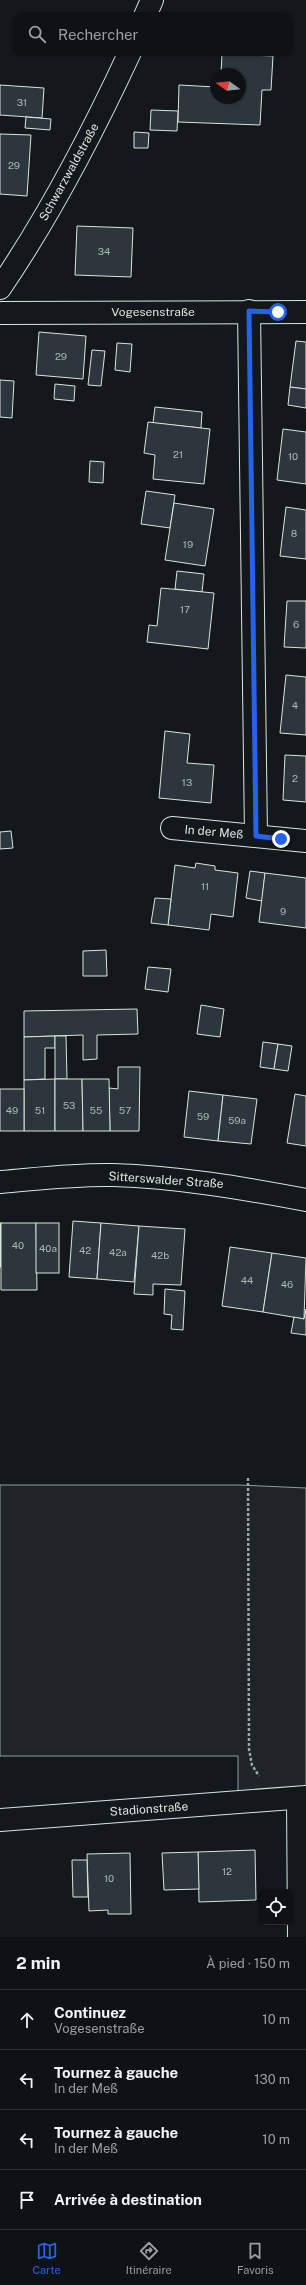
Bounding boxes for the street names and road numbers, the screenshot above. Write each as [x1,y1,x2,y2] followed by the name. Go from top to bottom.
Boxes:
[36,121,102,223] street label: Schwarzwaldstraße
[111,305,195,319] street label: Vogesenstraße
[184,822,244,842] street label: In der Meß
[108,1169,224,1191] street label: Sitterswalder Straße
[109,1799,189,1819] street label: Stadionstraße

